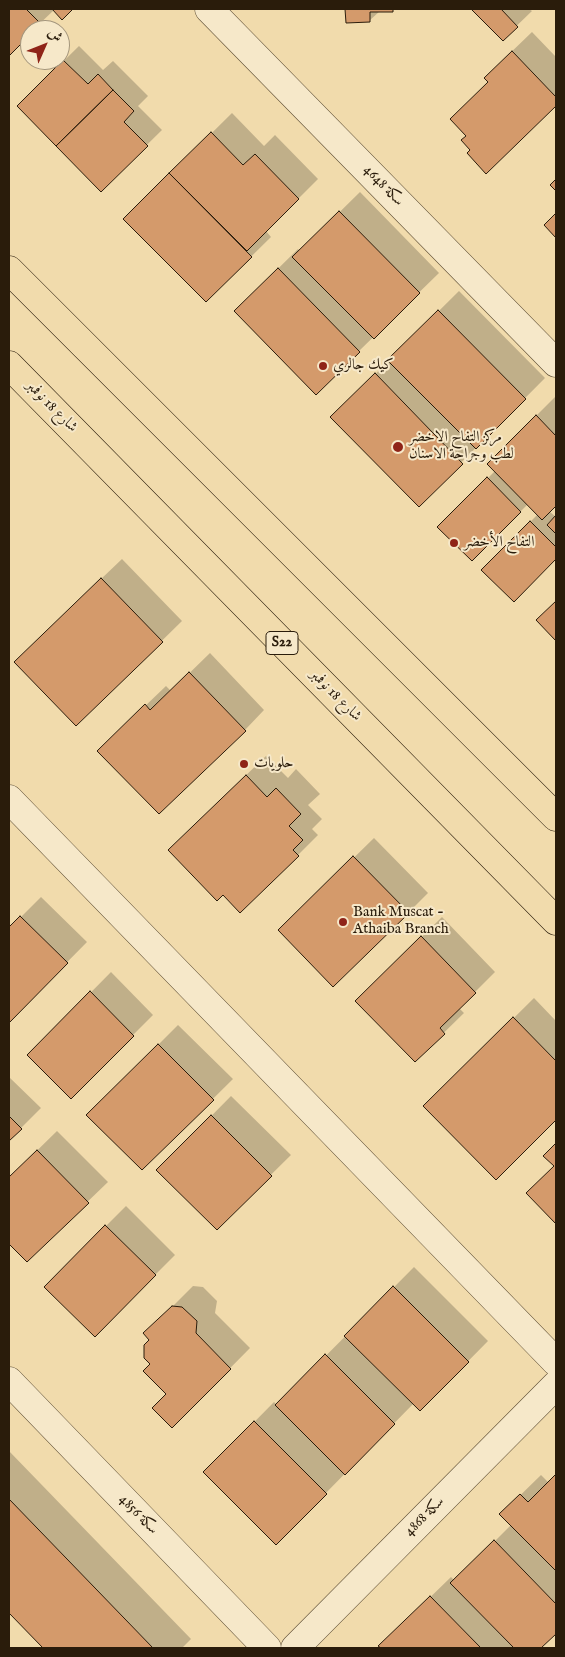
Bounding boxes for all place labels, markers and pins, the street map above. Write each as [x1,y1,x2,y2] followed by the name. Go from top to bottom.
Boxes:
[333,357,394,375] place label: كيك جالري
[317,360,329,372] marker: كيك جالري
[409,429,514,464] place label: مركز التفاح الاخضر لطب وجراحة الاسنان
[391,440,405,454] marker: مركز التفاح الاخضر لطب وجراحة الاسنان
[464,534,534,552] place label: التفاح الأخضر
[448,537,460,549] marker: التفاح الأخضر
[254,755,294,773] place label: حلويات
[238,758,250,770] marker: حلويات
[353,904,449,939] place label: Bank Muscat - Athaiba Branch
[337,916,349,928] marker: Bank Muscat - Athaiba Branch

